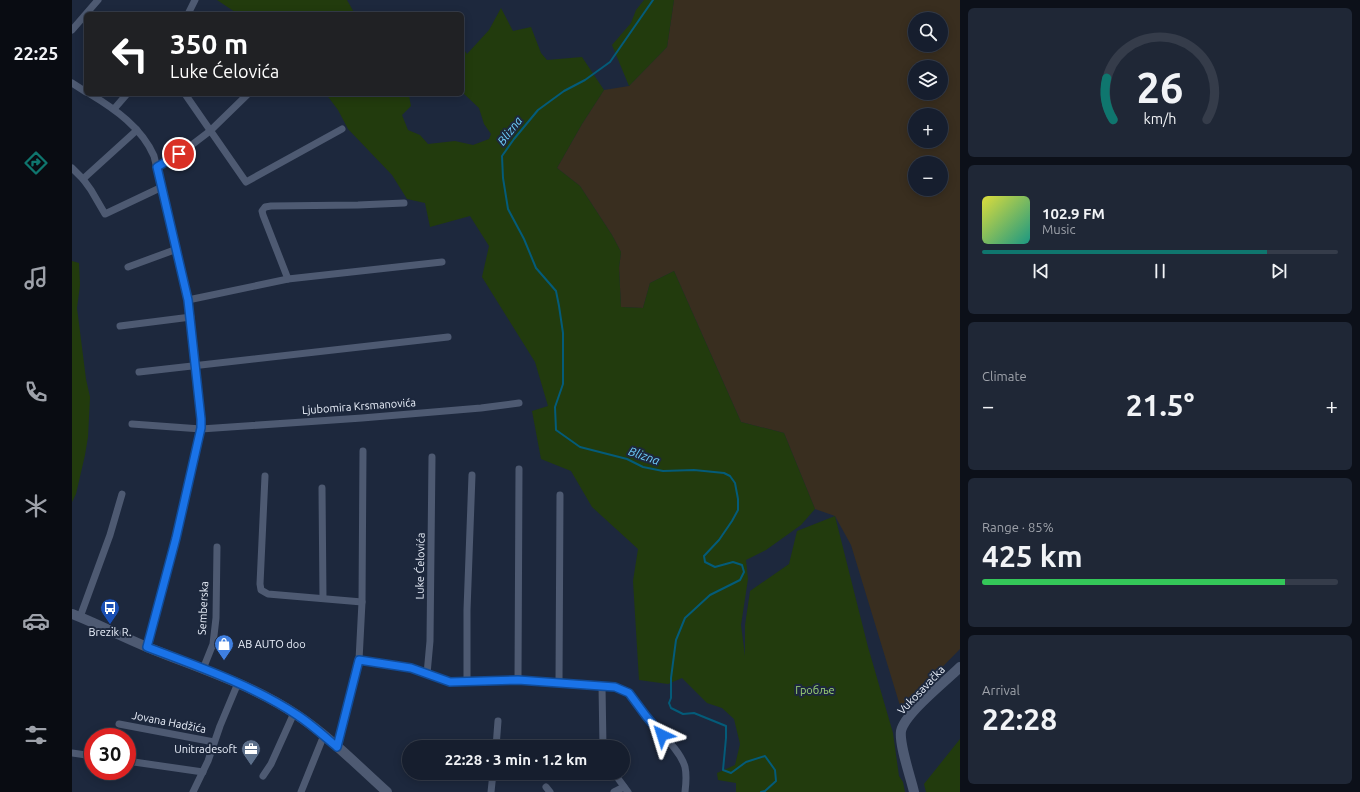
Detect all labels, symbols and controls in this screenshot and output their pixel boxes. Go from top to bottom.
map controls [908,12,948,196]
button: search [908,12,948,52]
icon: left [104,28,156,80]
text: 350 m [170,28,248,59]
text: 22:25 [13,43,59,63]
button: layers [908,60,948,100]
text: Luke Ćelovića [170,61,279,81]
text: 26 [1137,64,1183,111]
button: + [908,108,948,148]
text: km/h [1144,111,1176,127]
water label: Blizna [495,114,525,147]
pin [162,137,196,171]
icon: arrive [168,143,190,165]
icon: directions [22,149,50,177]
button: − [908,156,948,196]
text: 102.9 FM [1042,205,1105,222]
text: Music [1042,222,1076,236]
icon: previous [1030,260,1052,282]
icon: pause [1149,260,1171,282]
icon: next [1268,260,1290,282]
icon: music [22,264,50,292]
text: Climate [982,369,1027,383]
icon: phone [22,378,50,406]
text: 21.5° [1126,388,1194,422]
text: − [982,393,994,418]
text: + [1326,393,1338,418]
street label: Ljubomira Krsmanovića [302,396,416,416]
water label: Blizna [627,444,662,467]
icon: climate [22,492,50,520]
text: Range · 85% [982,520,1054,534]
street label: Luke Ćelovića [412,533,427,599]
text: 425 km [982,539,1083,573]
street label: Semberska [196,581,210,635]
bus stop icon: Brezik R. [99,597,121,625]
icon: car [22,607,50,635]
place label: Brezik R. [89,626,131,638]
shop icon: AB AUTO doo [213,633,235,661]
place label: AB AUTO doo [238,638,306,650]
street label: Vukosavačka [895,663,947,717]
text: Arrival [982,683,1020,697]
park label: Гробље [795,684,835,696]
text: 22:28 [982,702,1057,736]
street label: Jovana Hadžića [131,709,207,735]
position arrow [641,714,683,756]
icon: filters [22,721,50,749]
speed limit sign: 30 [84,728,136,780]
office icon: Unitradesoft [240,738,262,766]
place label: Unitradesoft [174,743,238,755]
text: 22:28 · 3 min · 1.2 km [445,751,587,768]

